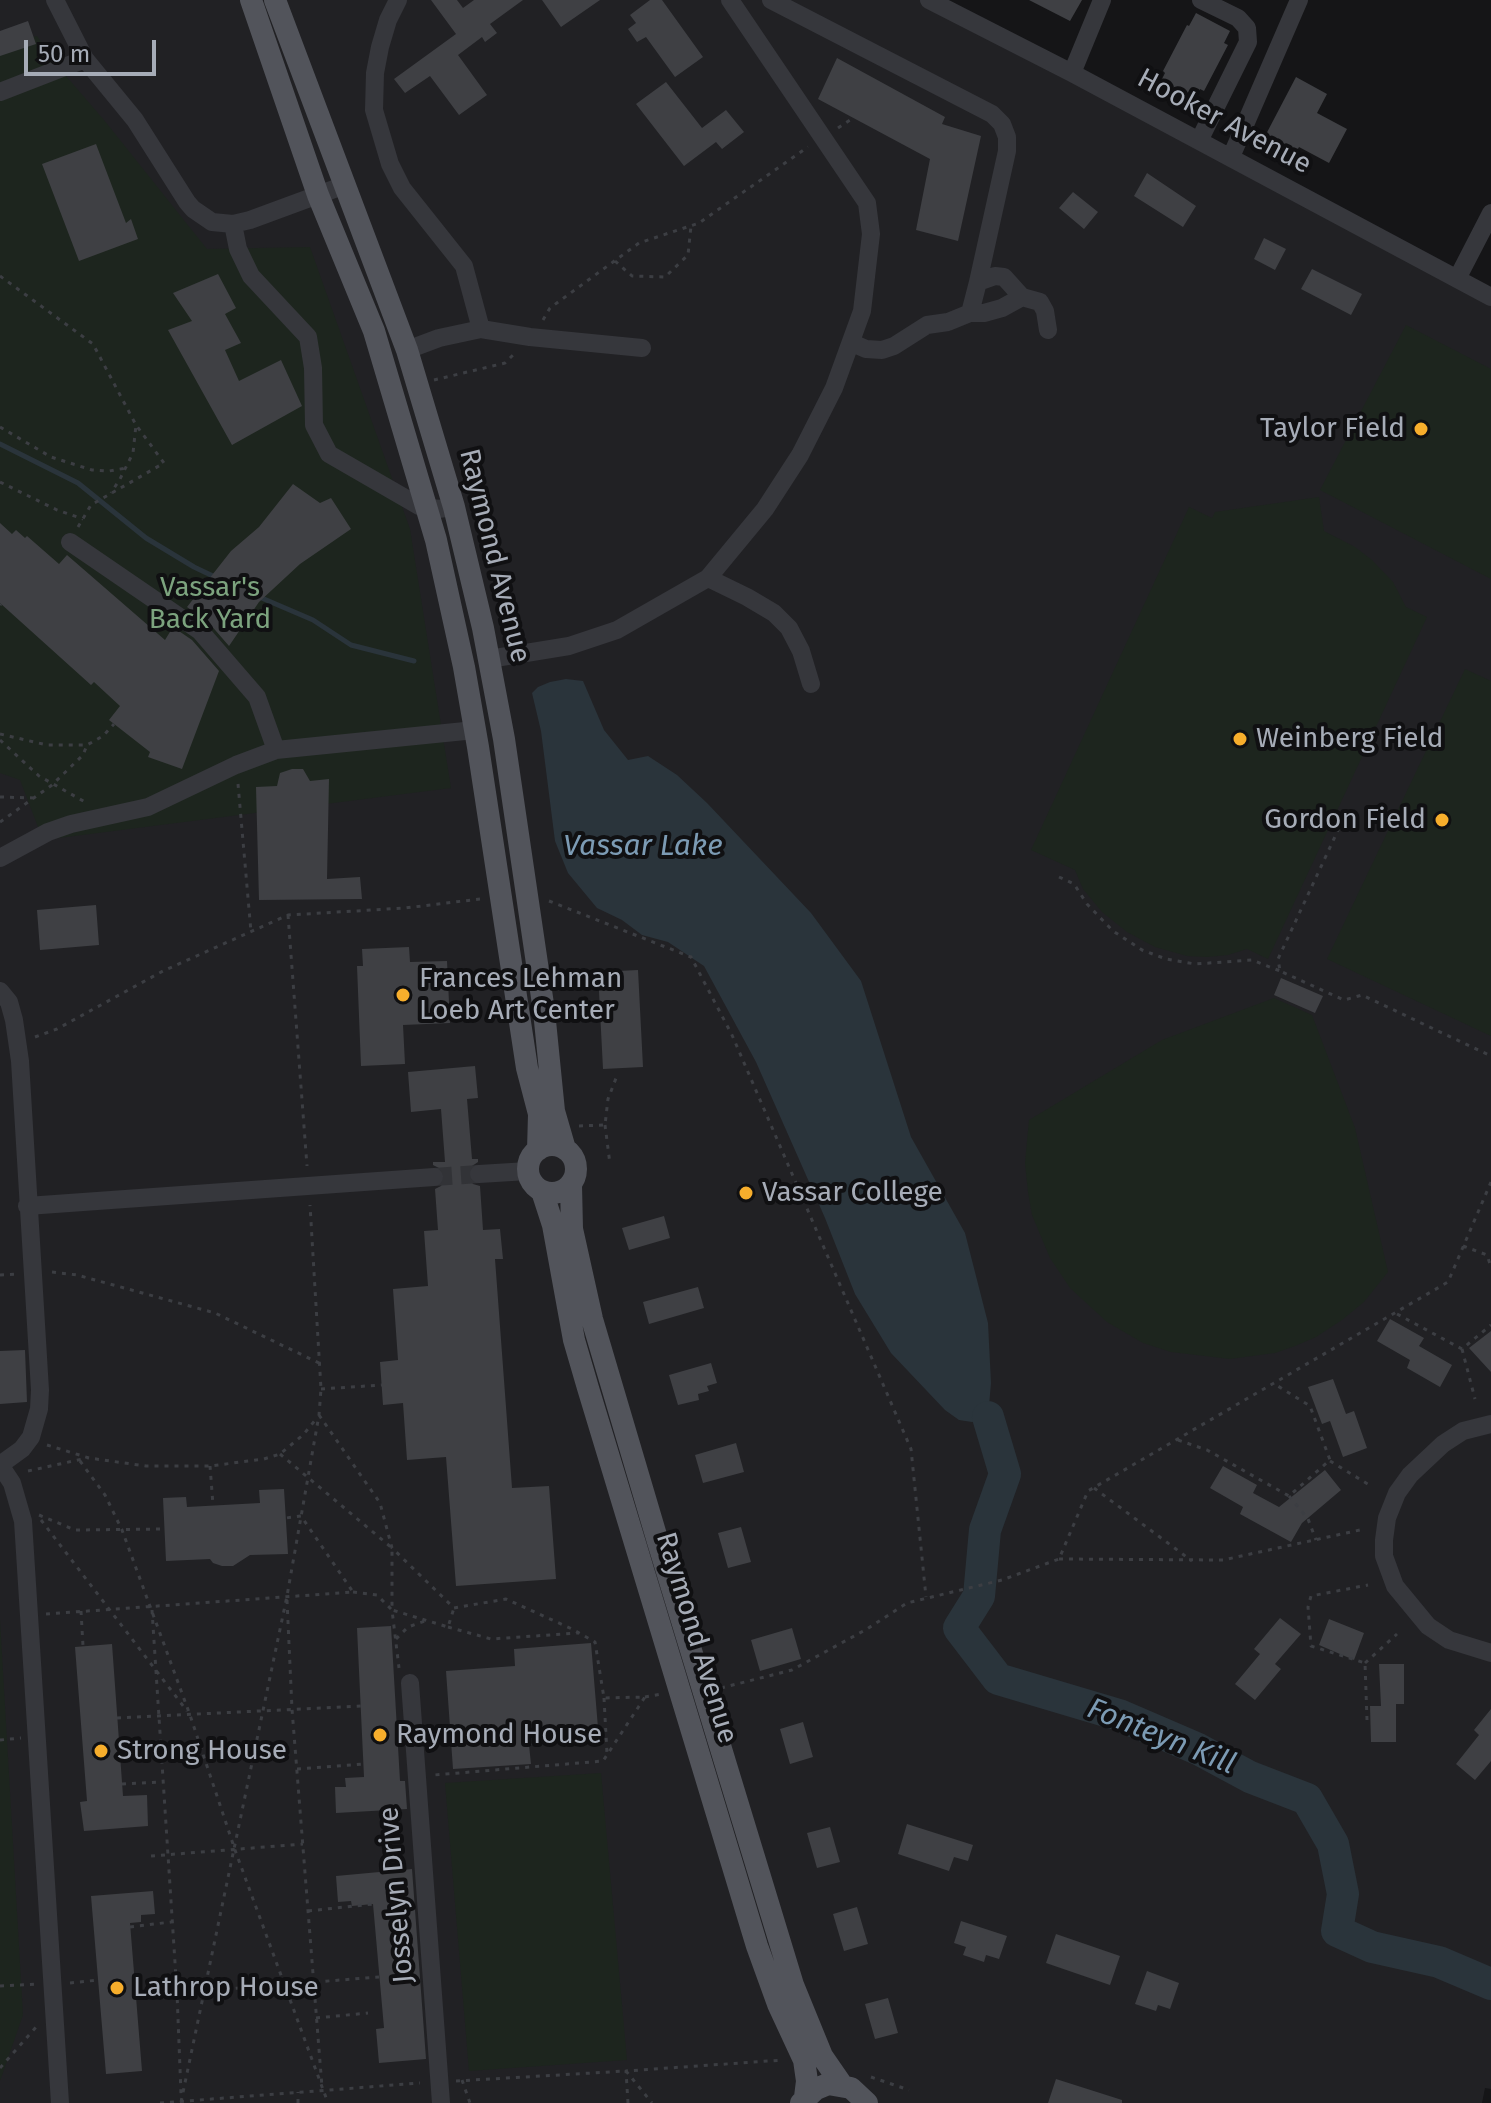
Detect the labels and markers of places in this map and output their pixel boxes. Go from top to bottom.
place label: Taylor Field [1260,412,1405,446]
marker: Taylor Field [1412,420,1430,438]
place label: Weinberg Field [1256,722,1443,756]
marker: Weinberg Field [1231,730,1249,748]
place label: Gordon Field [1264,803,1426,837]
marker: Gordon Field [1433,811,1451,829]
place label: Frances Lehman Loeb Art Center [419,962,622,1028]
marker: Frances Lehman Loeb Art Center [394,986,412,1004]
place label: Vassar College [762,1176,943,1210]
marker: Vassar College [737,1184,755,1202]
place label: Raymond House [396,1718,602,1752]
marker: Raymond House [371,1726,389,1744]
place label: Strong House [117,1734,287,1768]
marker: Strong House [92,1742,110,1760]
place label: Lathrop House [133,1971,319,2005]
marker: Lathrop House [108,1979,126,1997]

